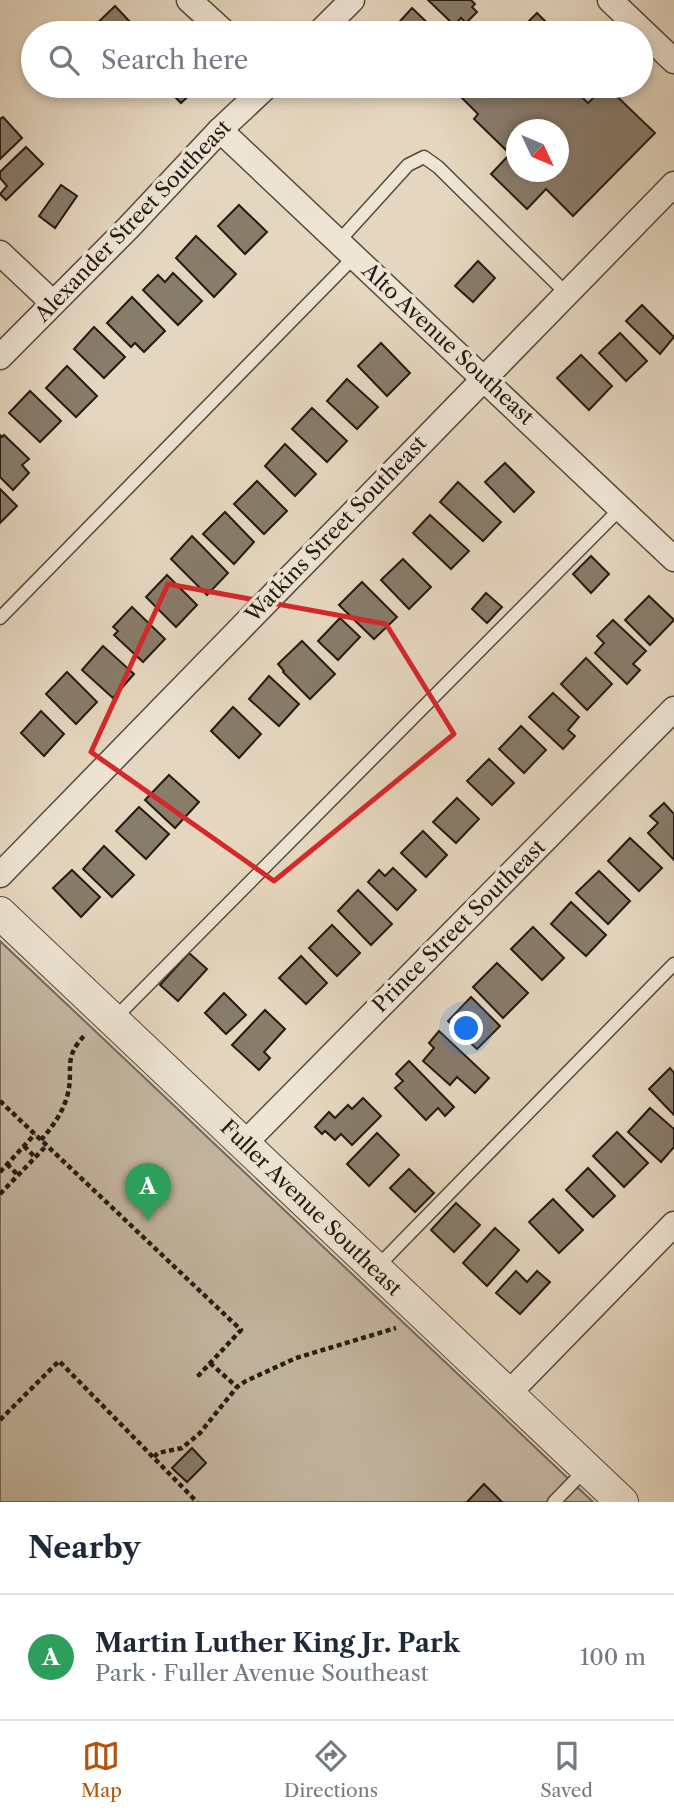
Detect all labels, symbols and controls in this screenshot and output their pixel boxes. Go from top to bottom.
search box [21,21,653,98]
icon: search [45,41,83,79]
text: Search here [101,44,248,76]
street label: Alexander Street Southeast [29,114,236,328]
north arrow [506,119,569,182]
street label: Alto Avenue Southeast [357,257,540,430]
street label: Watkins Street Southeast [239,430,432,628]
street label: Prince Street Southeast [367,834,551,1017]
your location [449,1011,483,1045]
street label: Fuller Avenue Southeast [215,1114,408,1301]
pin: A [125,1163,171,1221]
text: Nearby [28,1529,141,1566]
text: Martin Luther King Jr. Park [95,1627,460,1659]
text: A [42,1643,60,1671]
text: 100 m [580,1643,646,1671]
text: Park · Fuller Avenue Southeast [95,1659,429,1687]
tab: Map [81,1737,122,1802]
tab: Directions [284,1737,378,1802]
tab: Saved [540,1737,593,1802]

